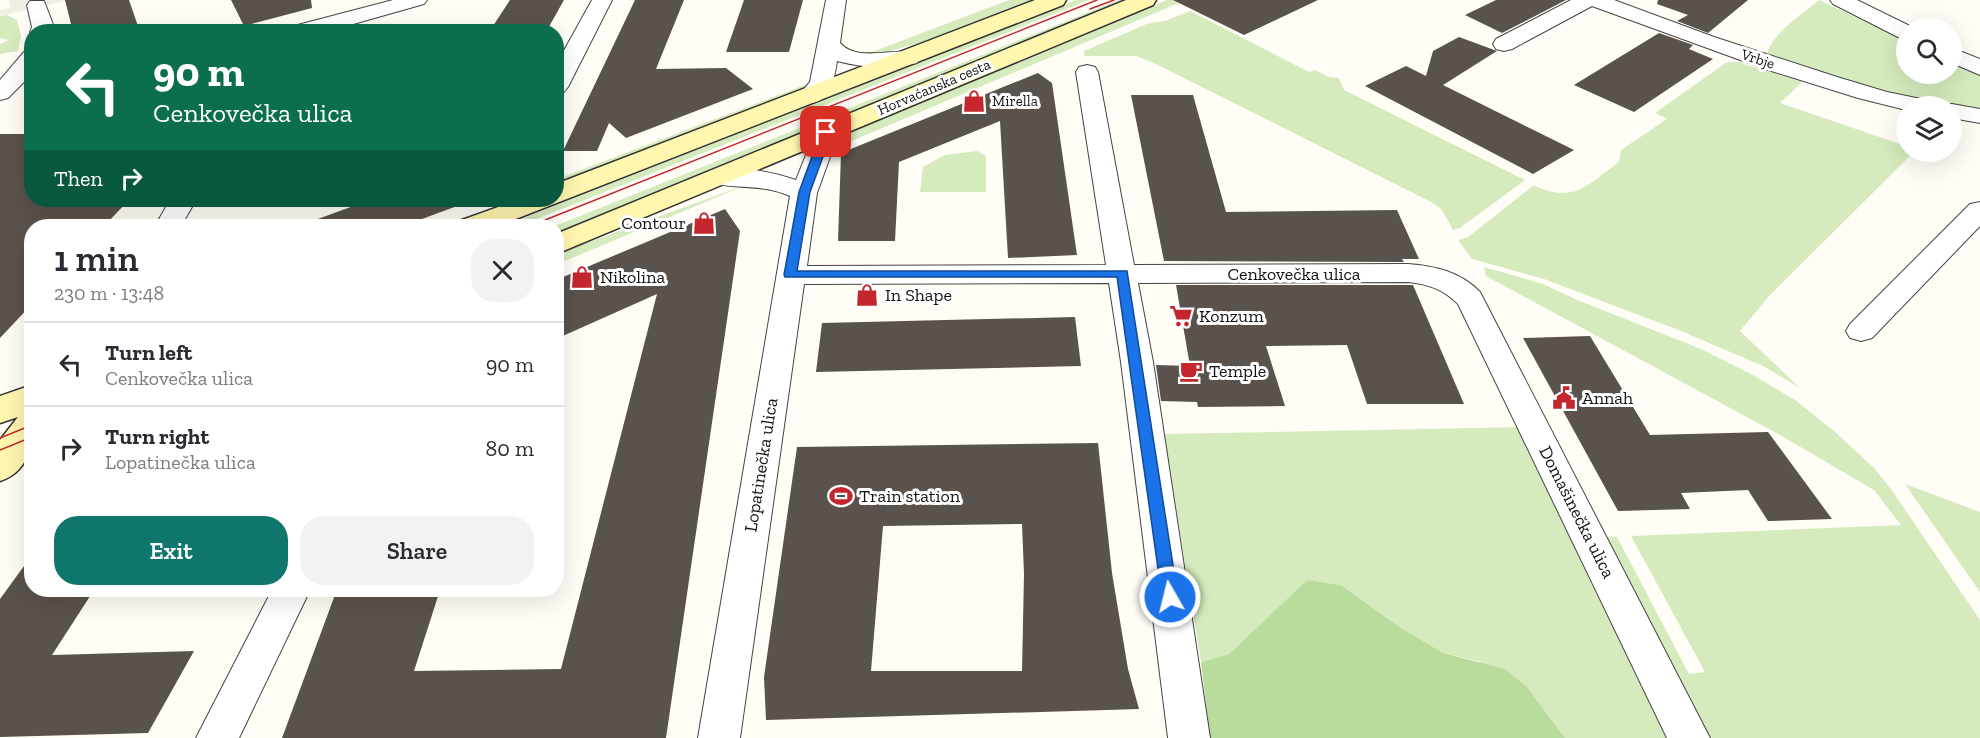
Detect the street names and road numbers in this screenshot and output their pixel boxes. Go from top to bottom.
street label: Vrbje [1738,45,1777,73]
street label: Horvaćanska cesta [875,55,993,119]
street label: Cenkovečka ulica [1227,263,1361,285]
street label: Lopatinečka ulica [740,396,783,534]
street label: Domašinečka ulica [1534,442,1620,582]

